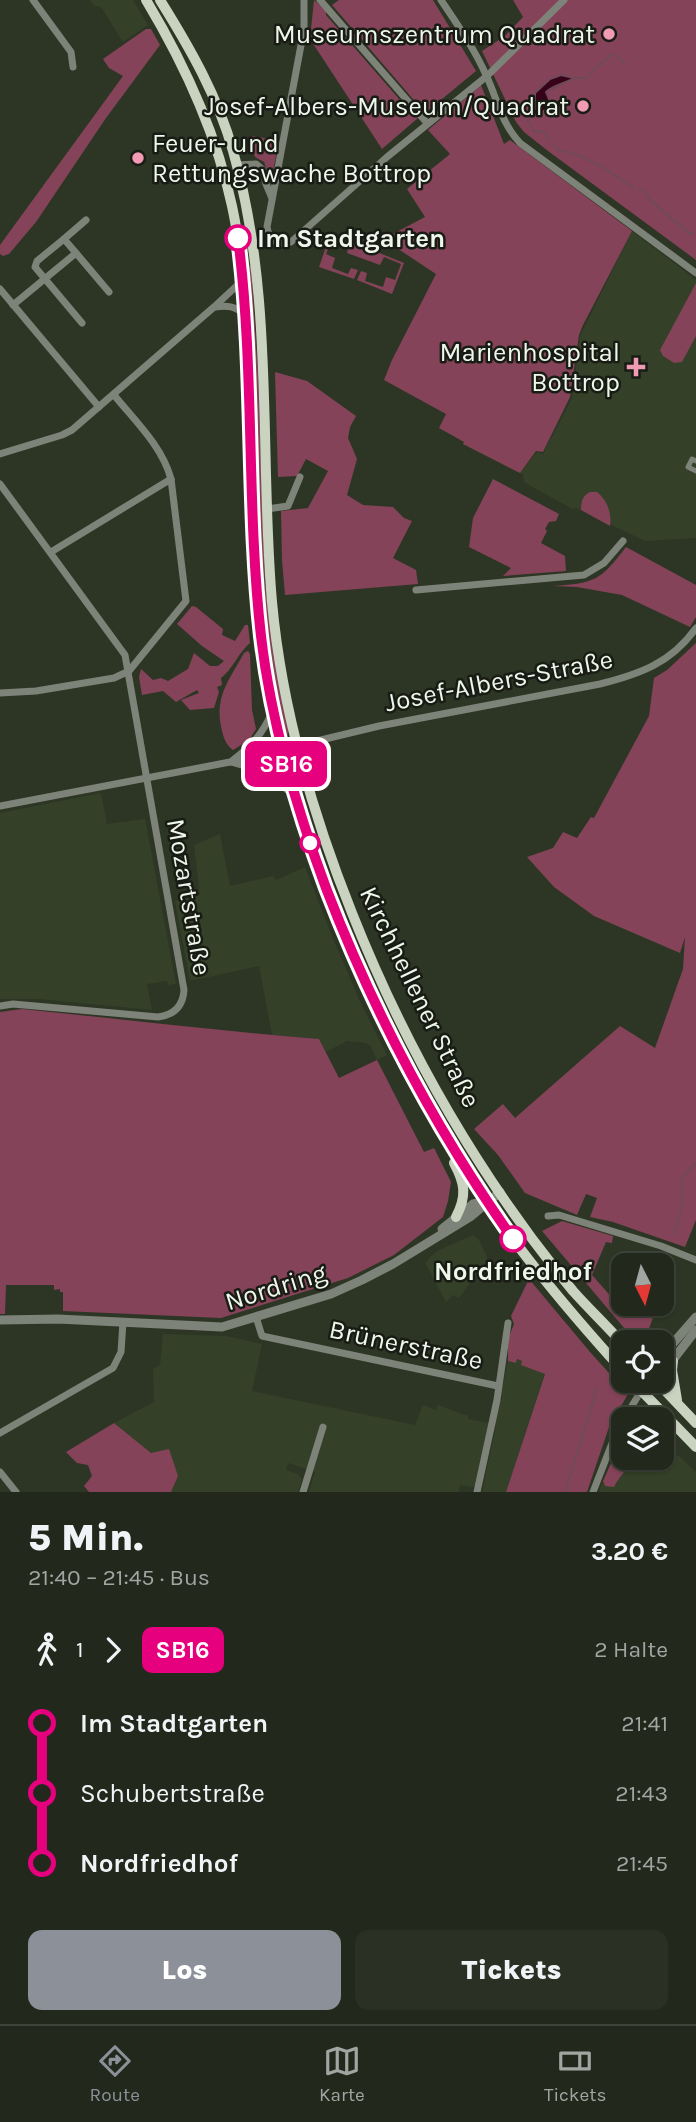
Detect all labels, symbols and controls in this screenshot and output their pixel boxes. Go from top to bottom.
place label: Museumszentrum Quadrat [274,19,595,50]
marker: Museumszentrum Quadrat [601,26,617,42]
place label: Josef-Albers-Museum/Quadrat [204,91,569,122]
marker: Josef-Albers-Museum/Quadrat [575,98,591,114]
place label: Feuer- und Rettungswache Bottrop [152,128,431,189]
marker: Feuer- und Rettungswache Bottrop [130,150,146,166]
place label: Im Stadtgarten [257,223,445,254]
marker: Im Stadtgarten [225,225,251,251]
place label: Marienhospital Bottrop [440,337,620,398]
marker: Marienhospital Bottrop [626,357,646,377]
street label: Josef-Albers-Straße [383,644,615,718]
line badge: SB16 [237,741,335,787]
text: SB16 [259,750,313,778]
street label: Mozartstraße [160,816,218,978]
unlabelled marker [300,833,320,853]
street label: Kirchhellener Straße [353,881,487,1113]
marker: Nordfriedhof [500,1226,526,1252]
north arrow [611,1253,674,1316]
map controls [611,1253,674,1470]
place label: Nordfriedhof [434,1256,592,1287]
street label: Nordring [222,1257,331,1317]
street label: Brünerstraße [326,1314,486,1376]
button: locate [611,1330,674,1393]
button: layers [611,1407,674,1470]
text: 5 Min. [28,1515,143,1560]
text: 3.20 € [591,1536,668,1567]
text: 21:40 – 21:45 · Bus [28,1564,210,1591]
icon: walk [28,1631,66,1669]
icon: forward [94,1631,132,1669]
text: 1 [76,1636,84,1663]
text: SB16 [156,1636,210,1664]
text: 2 Halte [594,1636,668,1663]
text: Im Stadtgarten [80,1708,268,1739]
text: 21:41 [621,1710,668,1737]
text: Schubertstraße [80,1778,265,1809]
text: 21:43 [615,1780,668,1807]
text: Nordfriedhof [80,1848,238,1879]
text: 21:45 [616,1850,668,1877]
button: Los [28,1930,341,2010]
button: Tickets [355,1930,668,2010]
tab: Route [90,2042,140,2106]
tab: Karte [319,2042,365,2106]
tab: Tickets [544,2042,606,2106]

